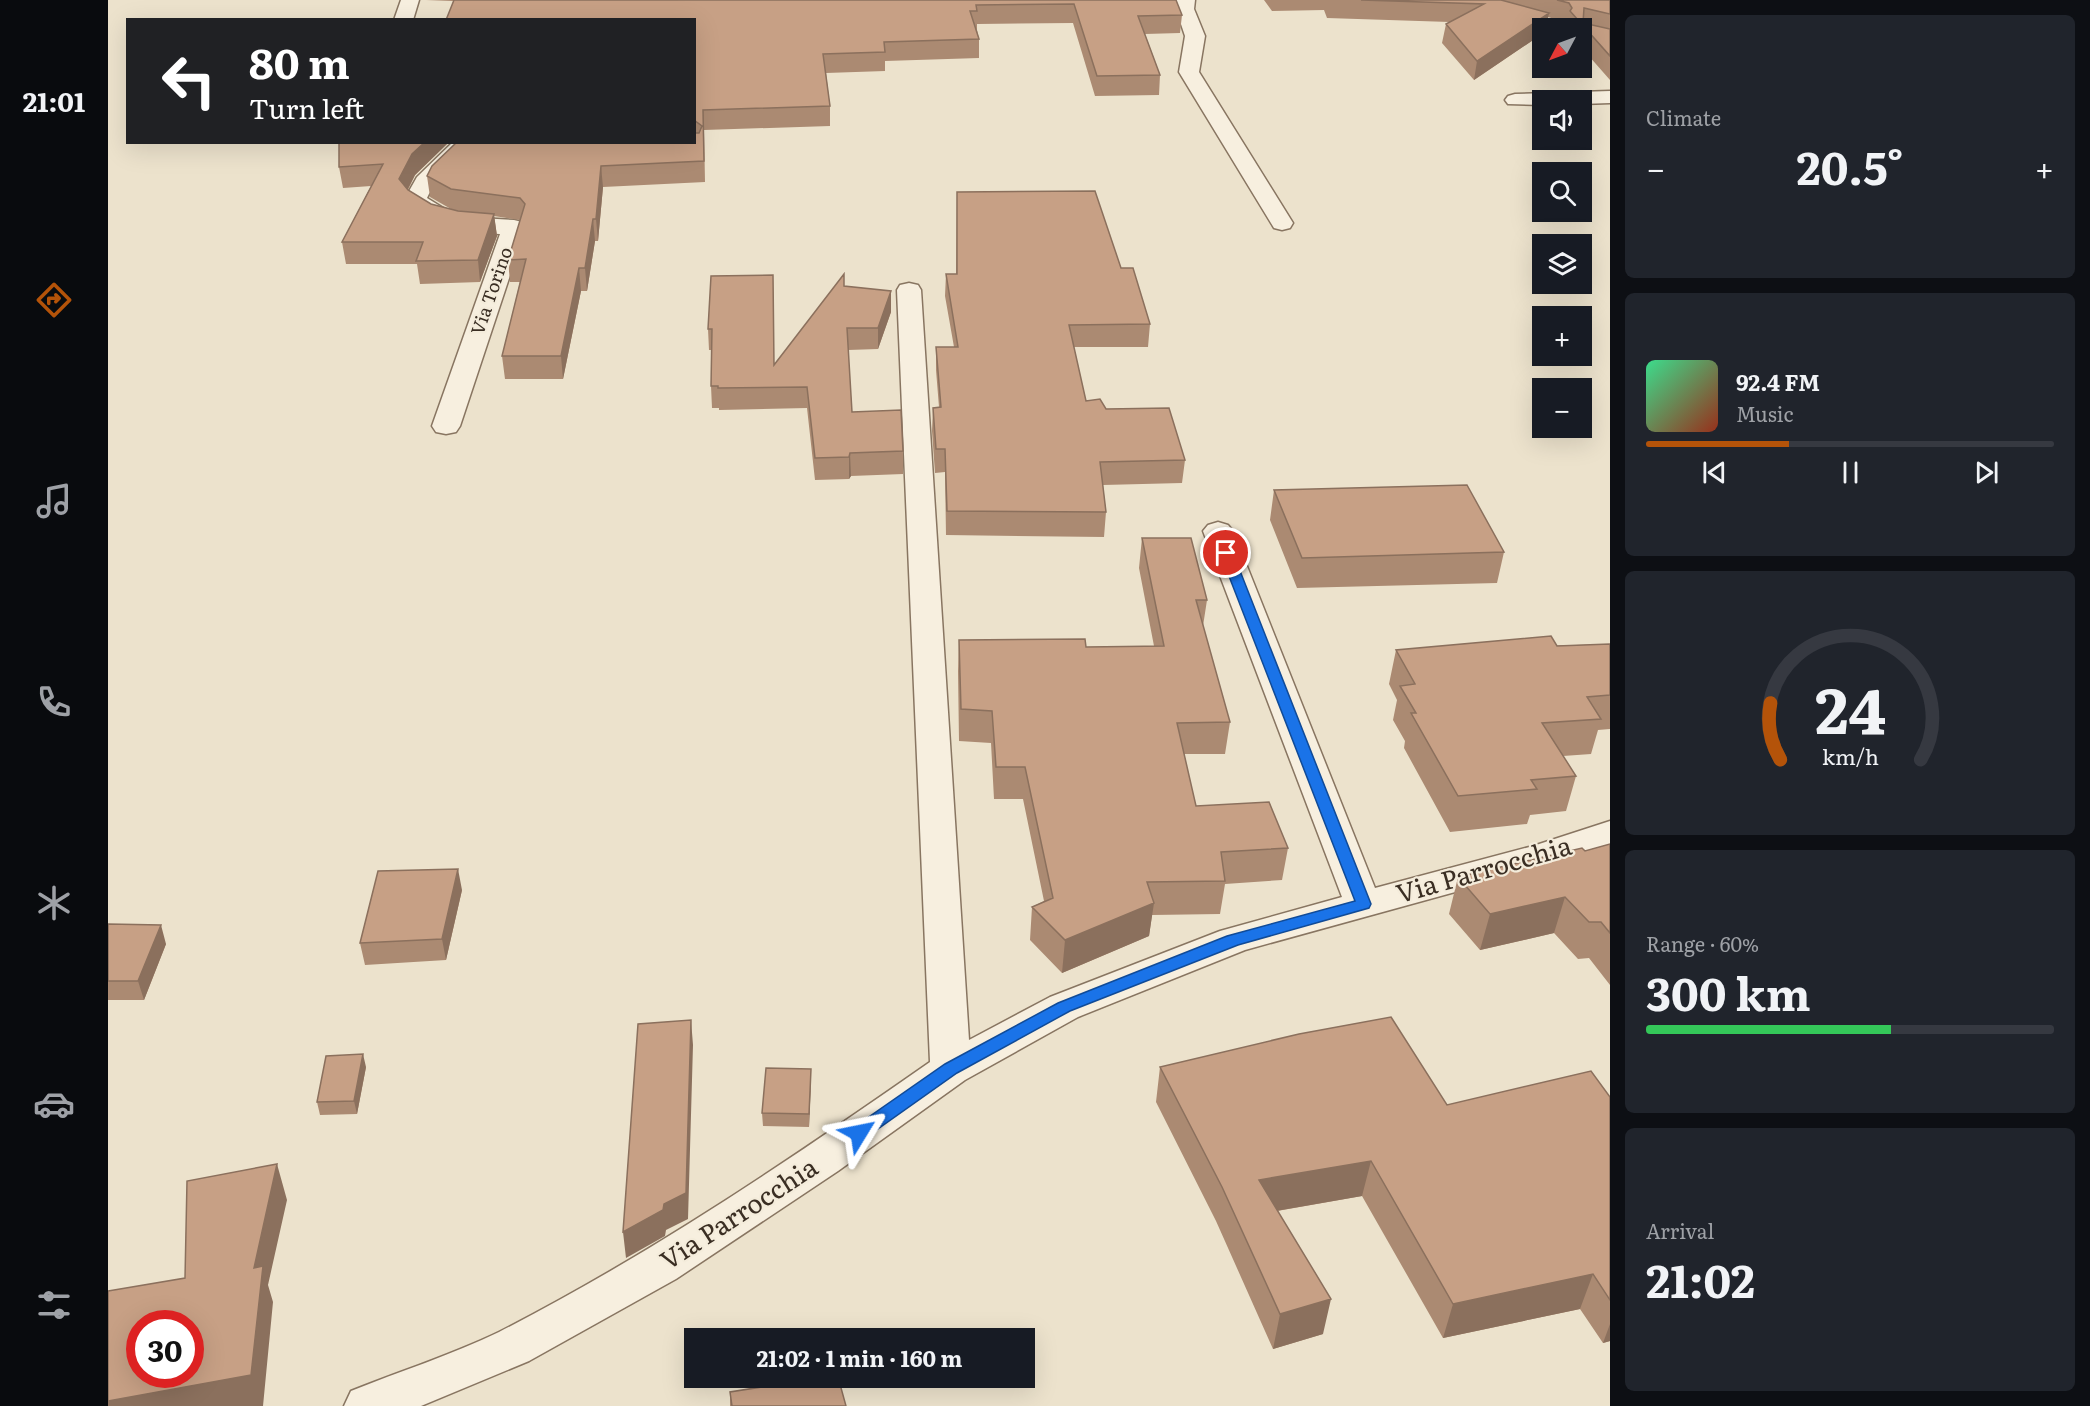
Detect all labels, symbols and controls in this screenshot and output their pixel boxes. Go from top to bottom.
north arrow [1532,18,1592,78]
map controls [1532,18,1592,438]
text: 80 m [249,30,350,92]
icon: left [150,42,228,120]
text: 21:01 [23,80,85,120]
text: Turn left [249,87,364,127]
button: sound [1532,90,1592,150]
text: Climate [1646,102,1721,132]
text: 20.5° [1796,132,1904,199]
text: − [1646,142,1665,191]
text: + [2035,142,2054,191]
button: search [1532,162,1592,222]
button: layers [1532,234,1592,294]
street label: Via Torino [463,243,518,338]
icon: directions [33,279,75,321]
button: + [1532,306,1592,366]
text: 92.4 FM [1736,365,1820,398]
button: − [1532,378,1592,438]
text: Music [1736,398,1793,428]
icon: previous [1698,456,1731,489]
icon: pause [1834,456,1867,489]
icon: next [1970,456,2003,489]
icon: music [33,480,75,522]
pin [1200,527,1251,578]
icon: arrive [1209,536,1242,569]
text: 24 [1814,661,1886,753]
icon: phone [33,681,75,723]
text: km/h [1821,740,1879,772]
street label: Via Parrocchia [1391,824,1576,911]
icon: climate [33,882,75,924]
text: Range · 60% [1646,928,1759,958]
text: 300 km [1646,958,1811,1025]
icon: car [33,1083,75,1125]
position arrow [827,1101,891,1165]
street label: Via Parrocchia [651,1146,824,1278]
text: Arrival [1646,1215,1714,1245]
text: 21:02 [1646,1245,1755,1312]
icon: filters [33,1284,75,1326]
speed limit sign: 30 [126,1310,204,1388]
text: 21:02 · 1 min · 160 m [757,1341,962,1374]

